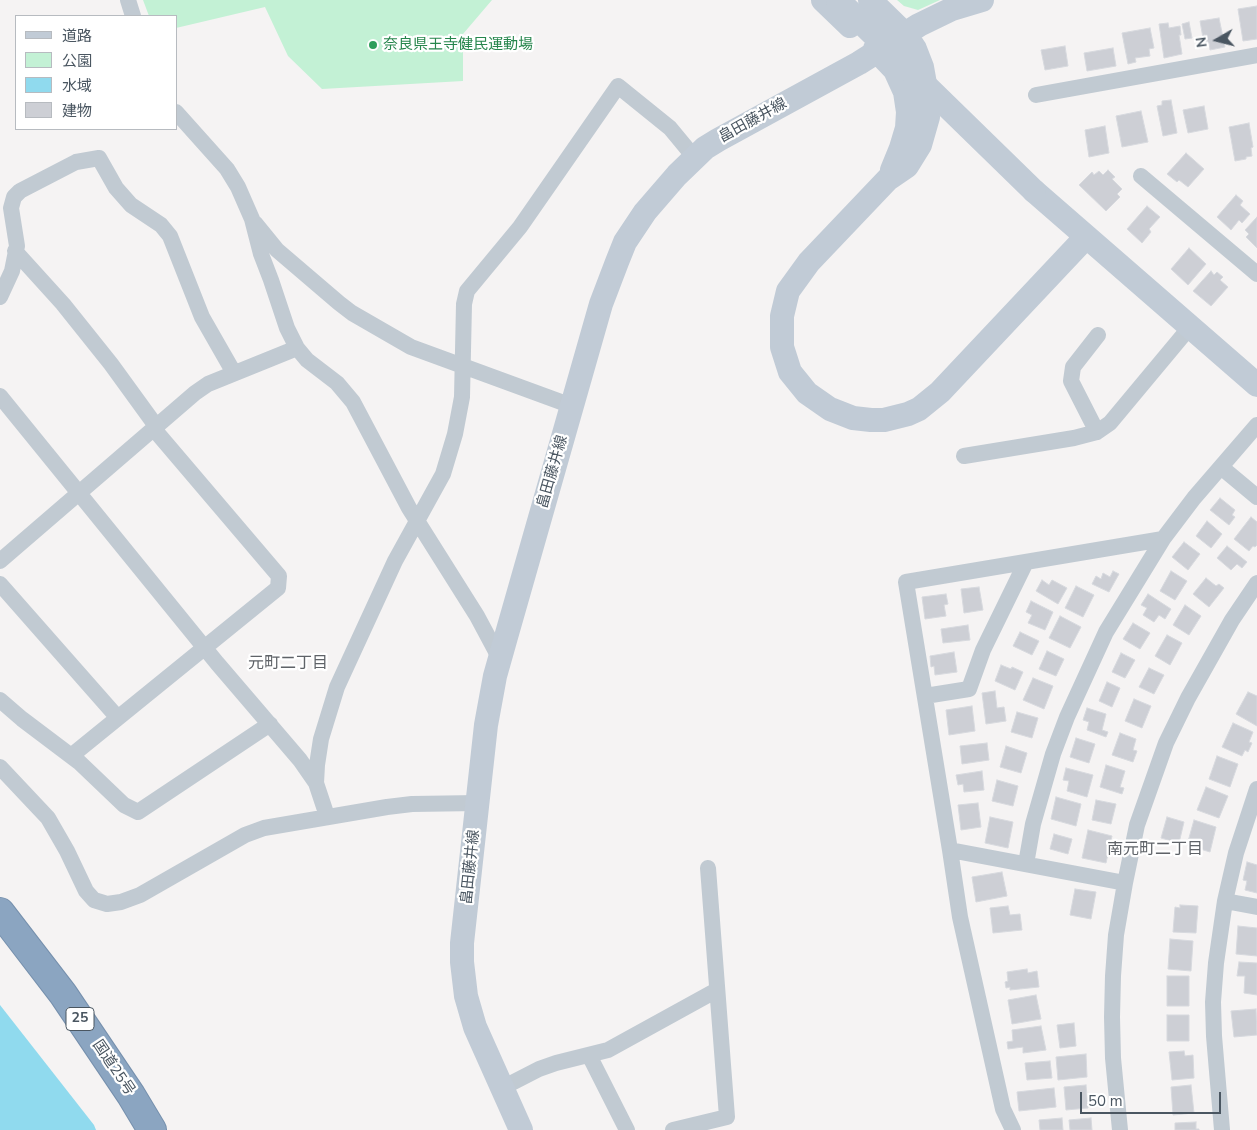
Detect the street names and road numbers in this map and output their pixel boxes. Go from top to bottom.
street label: 畠田藤井線 [716,95,790,147]
street label: 畠田藤井線 [534,433,572,511]
street label: 畠田藤井線 [458,829,484,905]
road number: 25 [66,1008,94,1030]
street label: 国道25号 [88,1037,138,1099]

